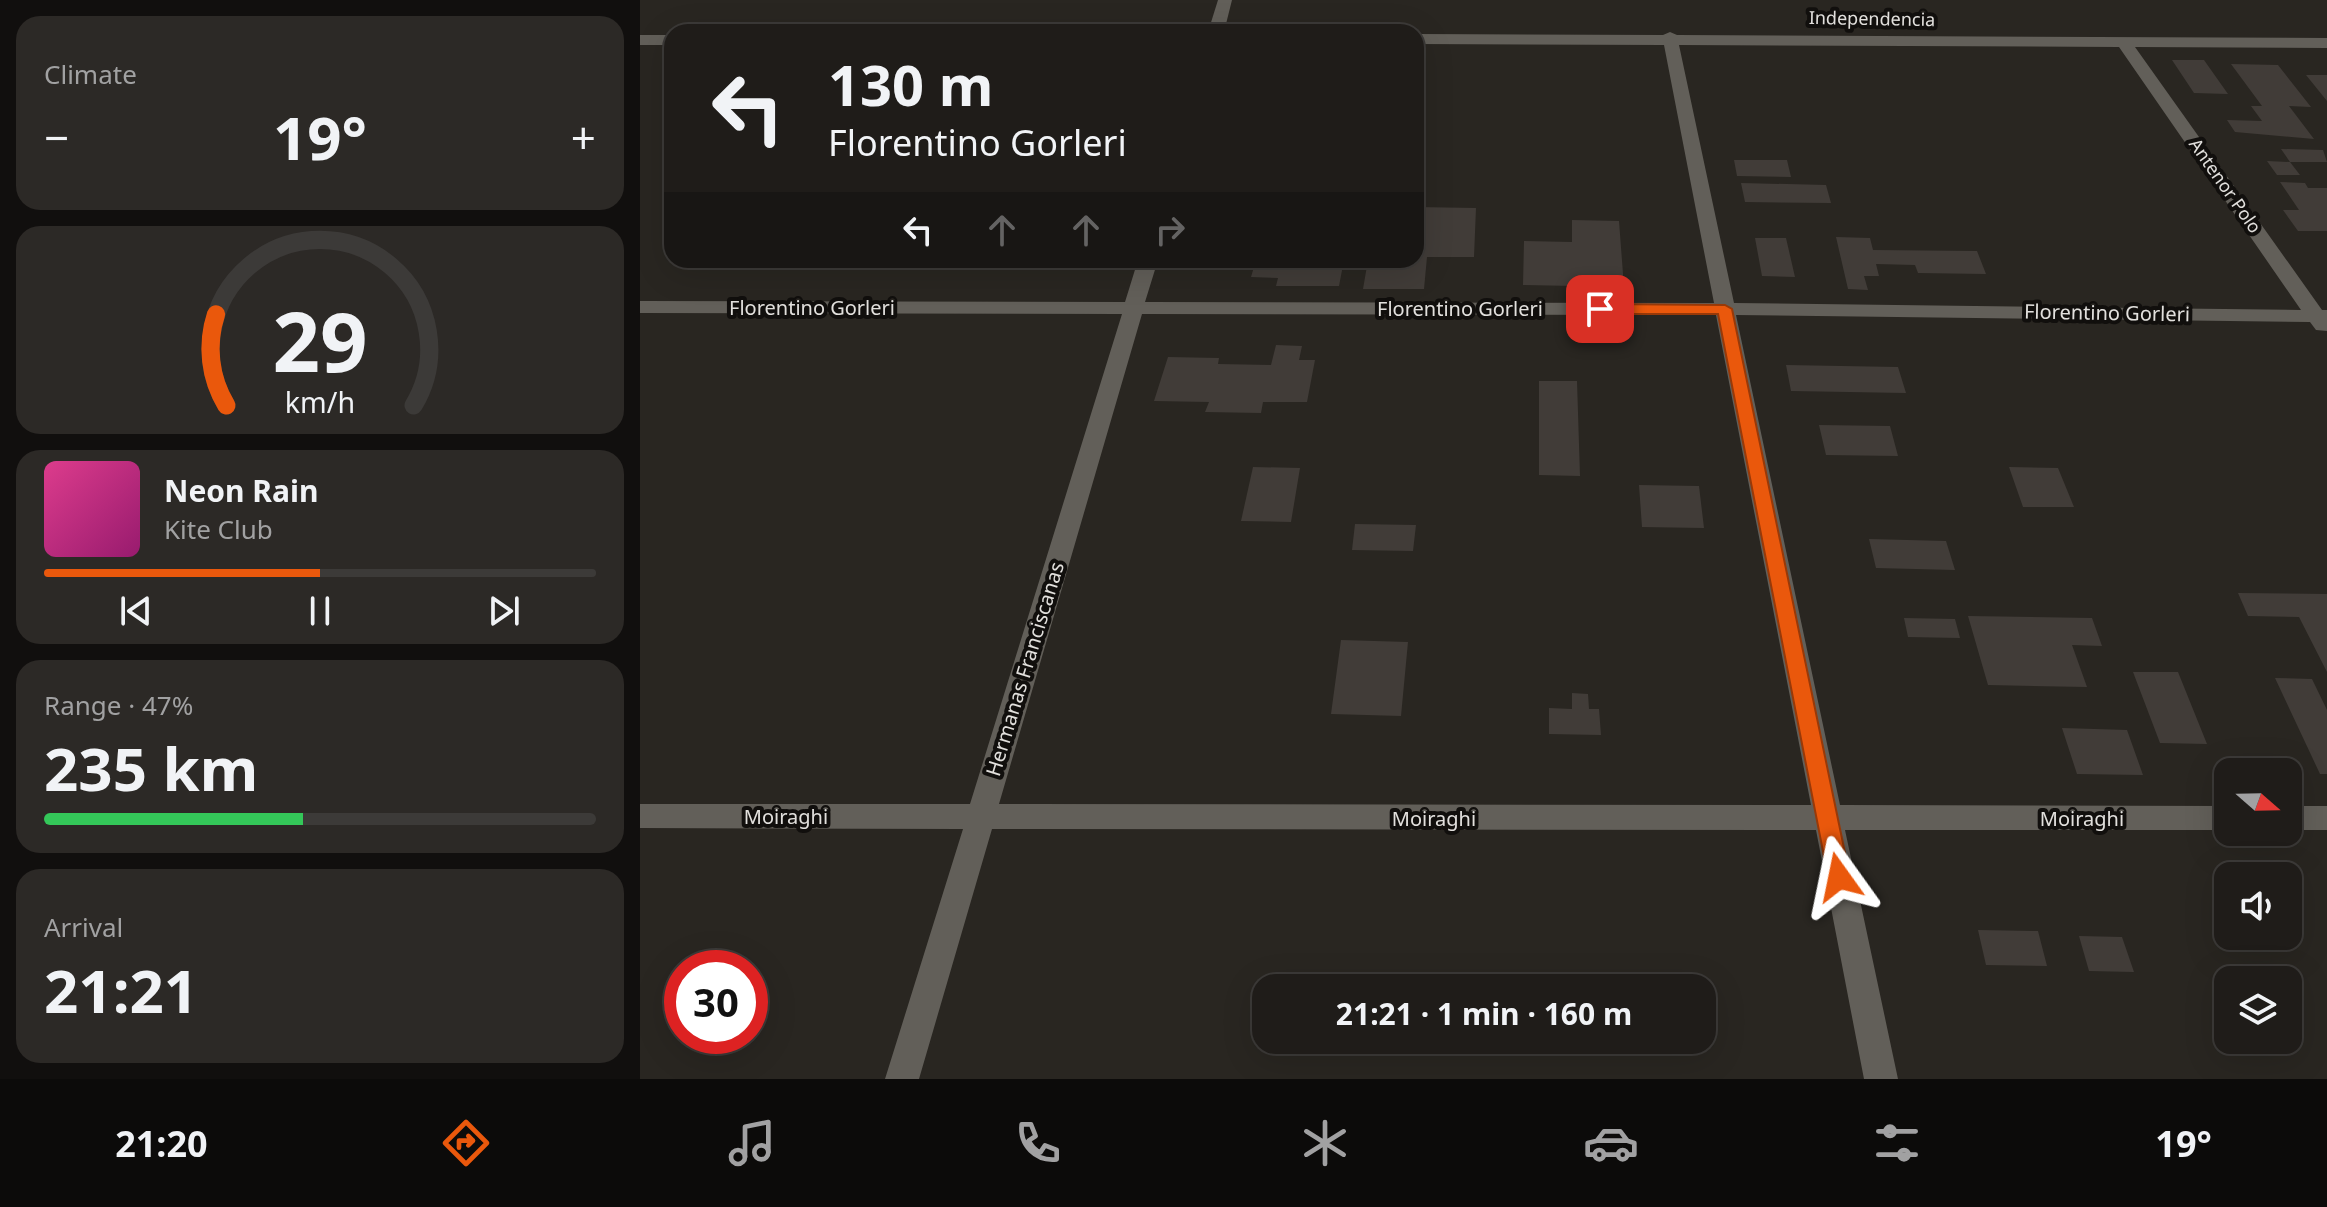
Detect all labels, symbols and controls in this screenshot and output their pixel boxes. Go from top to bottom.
street label: Independencia [1809,5,1935,31]
text: 130 m [828,46,993,122]
text: Climate [44,56,137,92]
icon: left [696,56,800,160]
text: 19° [273,96,367,178]
text: − [44,107,69,167]
text: + [571,107,596,167]
text: Florentino Gorleri [828,118,1127,167]
street label: Antenor Polo [2184,133,2267,238]
icon: left [896,208,940,252]
icon: ahead [980,208,1024,252]
icon: ahead [1064,208,1108,252]
icon: right [1148,208,1192,252]
pin [1566,275,1634,343]
text: 29 [272,282,368,395]
icon: arrive [1578,287,1622,331]
street label: Florentino Gorleri [729,294,895,321]
street label: Florentino Gorleri [1377,295,1543,322]
street label: Florentino Gorleri [2024,298,2190,327]
text: km/h [285,382,355,421]
text: Neon Rain [164,470,318,511]
text: Kite Club [164,511,273,547]
street label: Hermanas Franciscanas [979,558,1070,779]
icon: previous [114,589,158,633]
icon: pause [298,589,342,633]
icon: next [482,589,526,633]
text: Range · 47% [44,687,193,723]
text: 235 km [44,727,258,809]
north arrow [2214,758,2302,846]
map controls [2214,758,2302,1054]
street label: Moiraghi [744,803,828,830]
street label: Moiraghi [1392,805,1476,832]
street label: Moiraghi [2040,805,2124,832]
position arrow [1797,835,1881,919]
button: sound [2214,862,2302,950]
text: Arrival [44,909,123,945]
text: 21:21 [44,949,198,1031]
speed limit sign: 30 [664,950,768,1054]
button: layers [2214,966,2302,1054]
text: 21:21 · 1 min · 160 m [1336,993,1632,1034]
icon: directions [438,1115,494,1171]
icon: music [724,1115,780,1171]
icon: phone [1010,1115,1066,1171]
icon: climate [1297,1115,1353,1171]
icon: car [1583,1115,1639,1171]
icon: filters [1869,1115,1925,1171]
text: 21:20 [115,1119,208,1168]
text: 19° [2155,1119,2212,1168]

